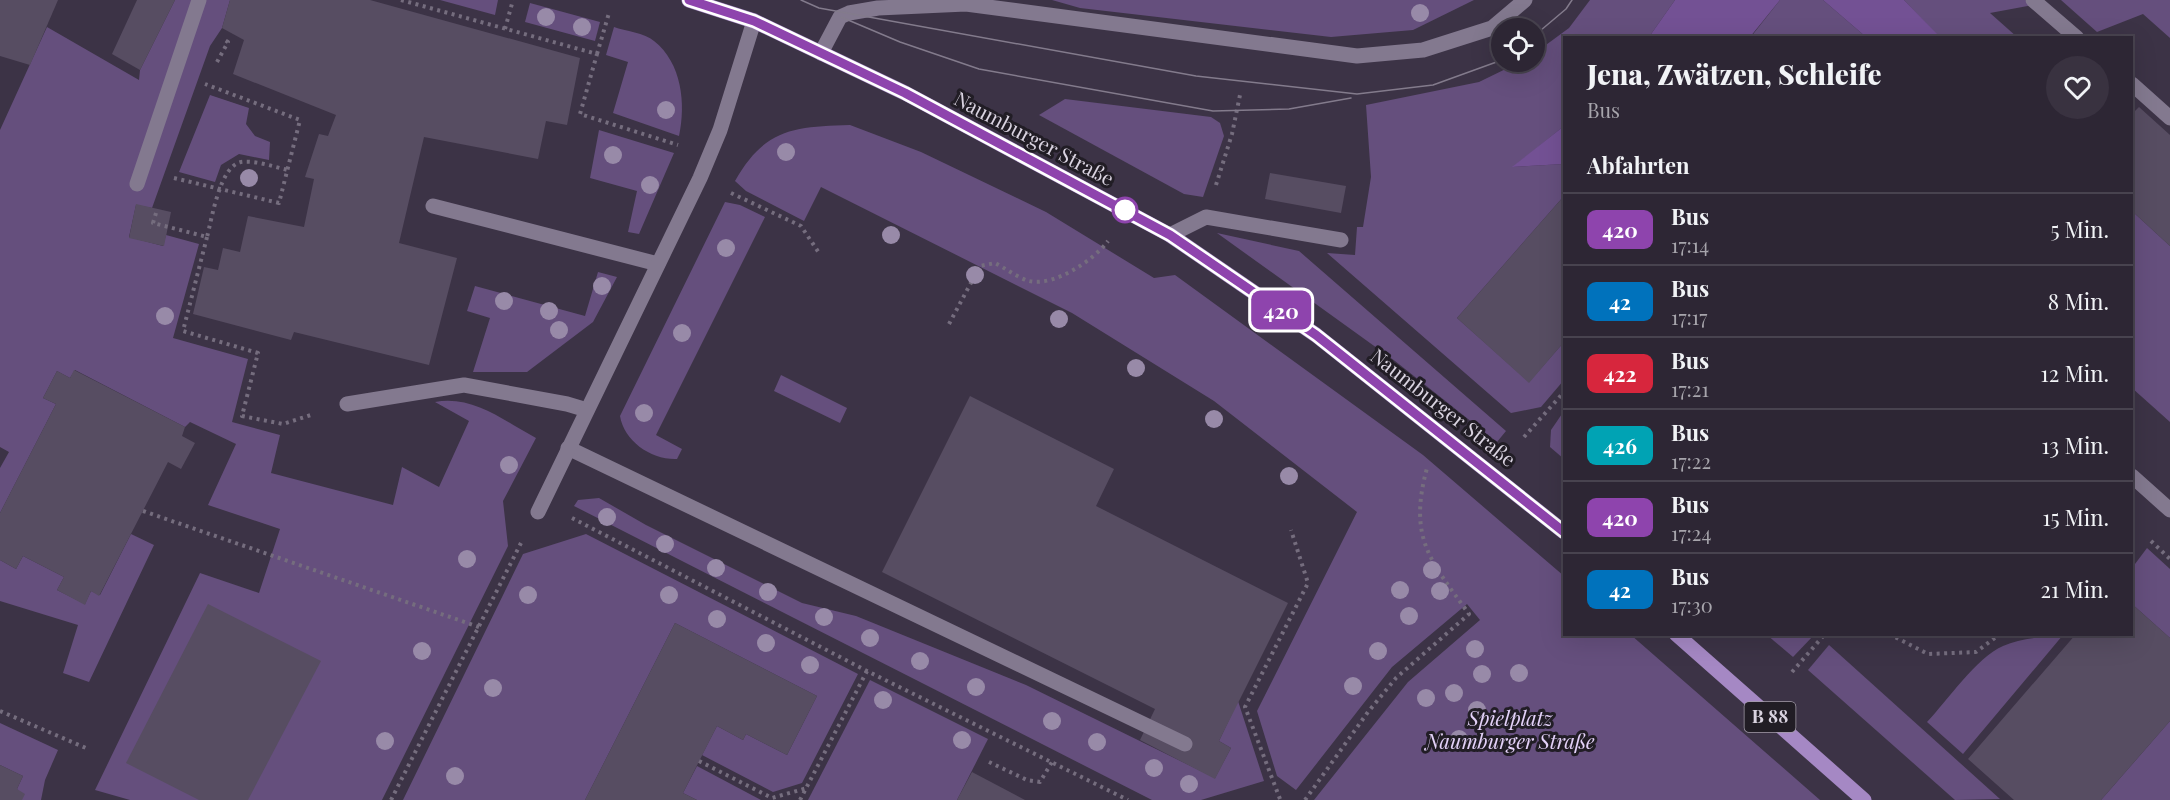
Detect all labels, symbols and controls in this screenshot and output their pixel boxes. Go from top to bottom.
map controls [1491,18,1545,72]
button: locate [1491,18,1545,72]
text: Jena, Zwätzen, Schleife [1587,55,1882,92]
button: heart [2046,56,2109,119]
street label: Naumburger Straße [950,84,1119,191]
text: Bus [1587,96,1620,123]
text: Abfahrten [1587,150,1690,180]
unlabelled marker [1112,197,1138,223]
text: Bus [1671,201,1709,231]
text: 5 Min. [2050,214,2109,244]
text: 420 [1602,215,1638,243]
text: 17:14 [1671,231,1709,258]
text: Bus [1671,273,1709,303]
text: 8 Min. [2048,286,2109,316]
text: 42 [1609,287,1631,315]
line badge: 420 [1246,290,1316,330]
text: 420 [1263,296,1299,324]
text: 17:17 [1671,303,1707,330]
street label: Naumburger Straße [1366,342,1522,472]
text: Bus [1671,345,1709,375]
text: 12 Min. [2041,358,2109,388]
text: 422 [1603,359,1637,387]
text: 17:21 [1671,375,1709,402]
text: Bus [1671,417,1709,447]
text: 13 Min. [2042,430,2109,460]
text: 426 [1603,431,1637,459]
text: 17:22 [1671,447,1711,474]
text: Bus [1671,489,1709,519]
text: 15 Min. [2043,502,2109,532]
text: 420 [1602,503,1638,531]
text: 17:24 [1671,519,1711,546]
text: Bus [1671,561,1709,591]
text: 21 Min. [2041,574,2109,604]
text: 42 [1609,575,1631,603]
text: 17:30 [1671,591,1713,618]
road number: B 88 [1744,702,1796,732]
park label: Spielplatz Naumburger Straße [1423,704,1595,754]

